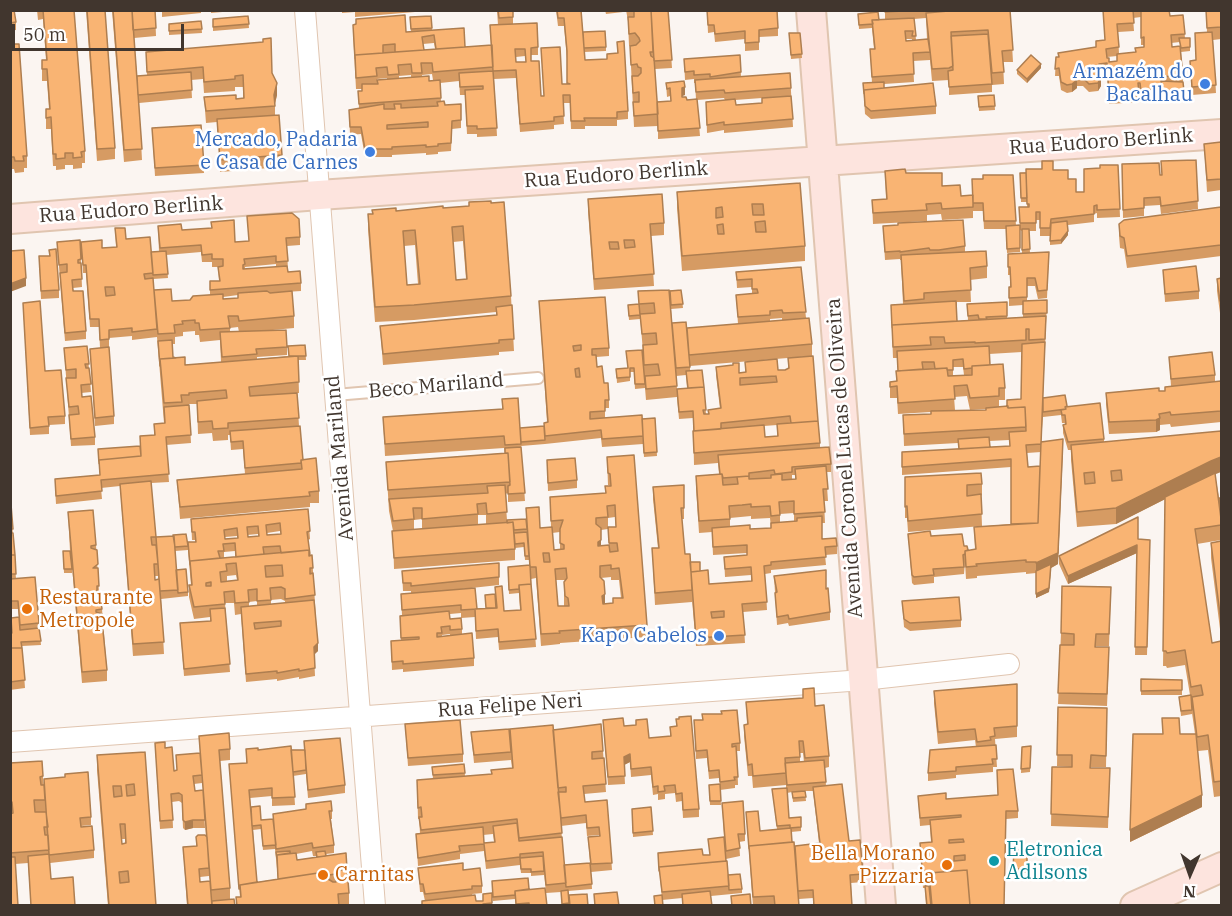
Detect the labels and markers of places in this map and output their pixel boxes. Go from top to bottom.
place label: Armazém do Bacalhau [1073,60,1193,107]
marker: Armazém do Bacalhau [1198,77,1212,91]
place label: Mercado, Padaria e Casa de Carnes [195,128,358,175]
marker: Mercado, Padaria e Casa de Carnes [363,145,377,159]
place label: Restaurante Metropole [39,586,153,633]
marker: Restaurante Metropole [20,602,34,616]
place label: Kapo Cabelos [580,624,707,648]
marker: Kapo Cabelos [712,629,726,643]
place label: Eletronica Adilsons [1006,838,1103,885]
place label: Bella Morano Pizzaria [811,842,935,889]
marker: Eletronica Adilsons [987,854,1001,868]
marker: Bella Morano Pizzaria [940,858,954,872]
place label: Carnitas [335,863,414,887]
marker: Carnitas [316,868,330,882]

